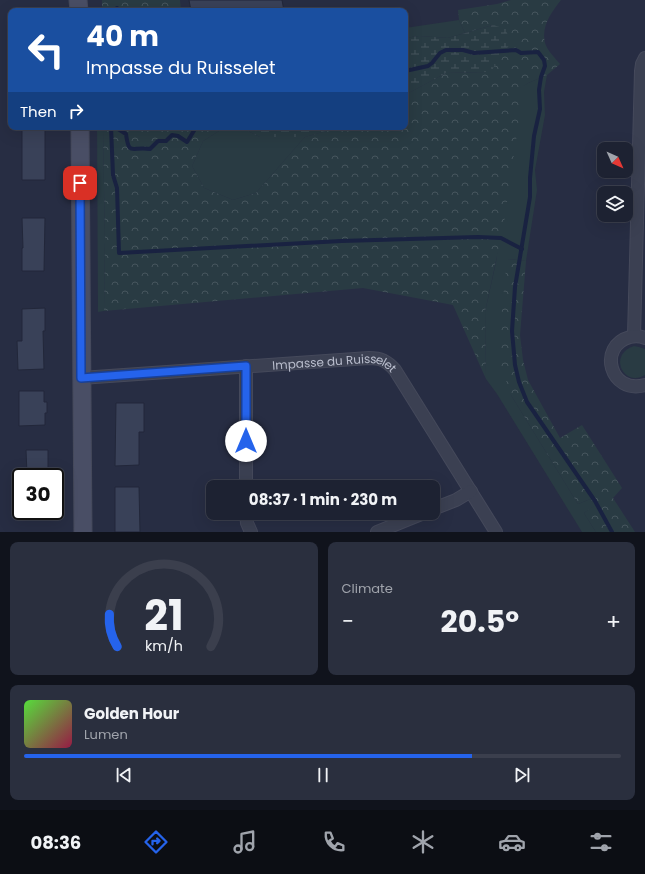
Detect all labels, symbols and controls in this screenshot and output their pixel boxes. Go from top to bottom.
text: 40 m [86,17,159,56]
icon: left [20,24,72,76]
text: Impasse du Ruisselet [86,55,276,80]
icon: right [65,100,87,122]
text: Then [20,101,57,122]
north arrow [597,142,633,178]
map controls [597,142,633,222]
pin [63,166,97,200]
icon: arrive [69,172,91,194]
button: layers [597,186,633,222]
street label: Impasse du Ruisselet [272,349,401,376]
position arrow [225,420,267,462]
speed limit sign: 30 [12,468,64,520]
text: 08:37 · 1 min · 230 m [249,489,397,510]
text: Climate [342,579,393,598]
text: 21 [144,585,183,644]
text: 20.5° [441,600,519,643]
text: − [342,606,354,637]
text: + [606,606,621,637]
text: km/h [145,635,183,655]
text: Golden Hour [84,703,179,724]
text: Lumen [84,725,128,744]
icon: previous [113,764,135,786]
icon: pause [312,764,334,786]
icon: next [511,764,533,786]
icon: directions [142,828,170,856]
icon: music [231,828,259,856]
icon: phone [320,828,348,856]
icon: climate [409,828,437,856]
icon: car [498,828,526,856]
icon: filters [587,828,615,856]
text: 08:36 [30,830,81,855]

